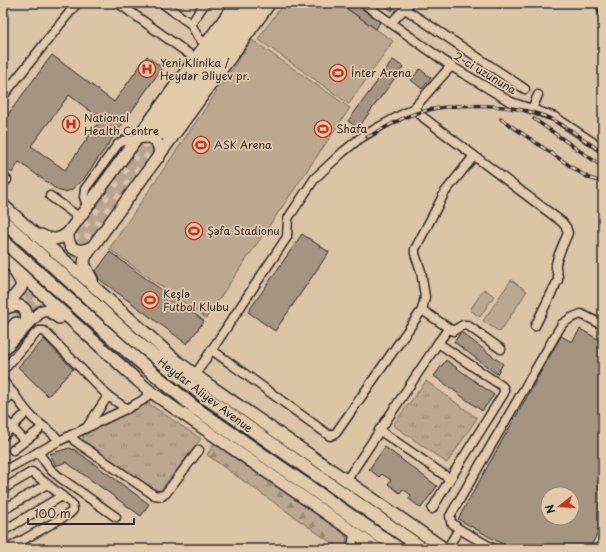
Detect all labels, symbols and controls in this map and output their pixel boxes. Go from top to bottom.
street label: 2-ci uzununa [451,47,520,98]
place label: Yeni Klinika / Heydər Əliyev pr. [160,54,250,84]
hospital icon: Yeni Klinika / Heydər Əliyev pr. [137,59,157,79]
sports icon: İnter Arena [328,63,348,83]
place label: İnter Arena [351,64,412,81]
place label: National Health Centre [84,109,159,139]
hospital icon: National Health Centre [61,114,81,134]
sports icon: Shafa [313,119,333,139]
place label: Shafa [336,120,368,137]
sports icon: ASK Arena [191,135,211,155]
place label: ASK Arena [214,136,272,153]
sports icon: Şəfa Stadionu [184,221,204,241]
place label: Şəfa Stadionu [207,222,280,239]
place label: Keşlə Futbol Klubu [163,285,229,315]
sports icon: Keşlə Futbol Klubu [140,290,160,310]
street label: Heydar Aliyev Avenue [154,353,256,436]
north arrow [540,486,580,526]
scale bar [28,500,134,526]
text: N [540,502,559,516]
text: 100 m [34,504,71,522]

